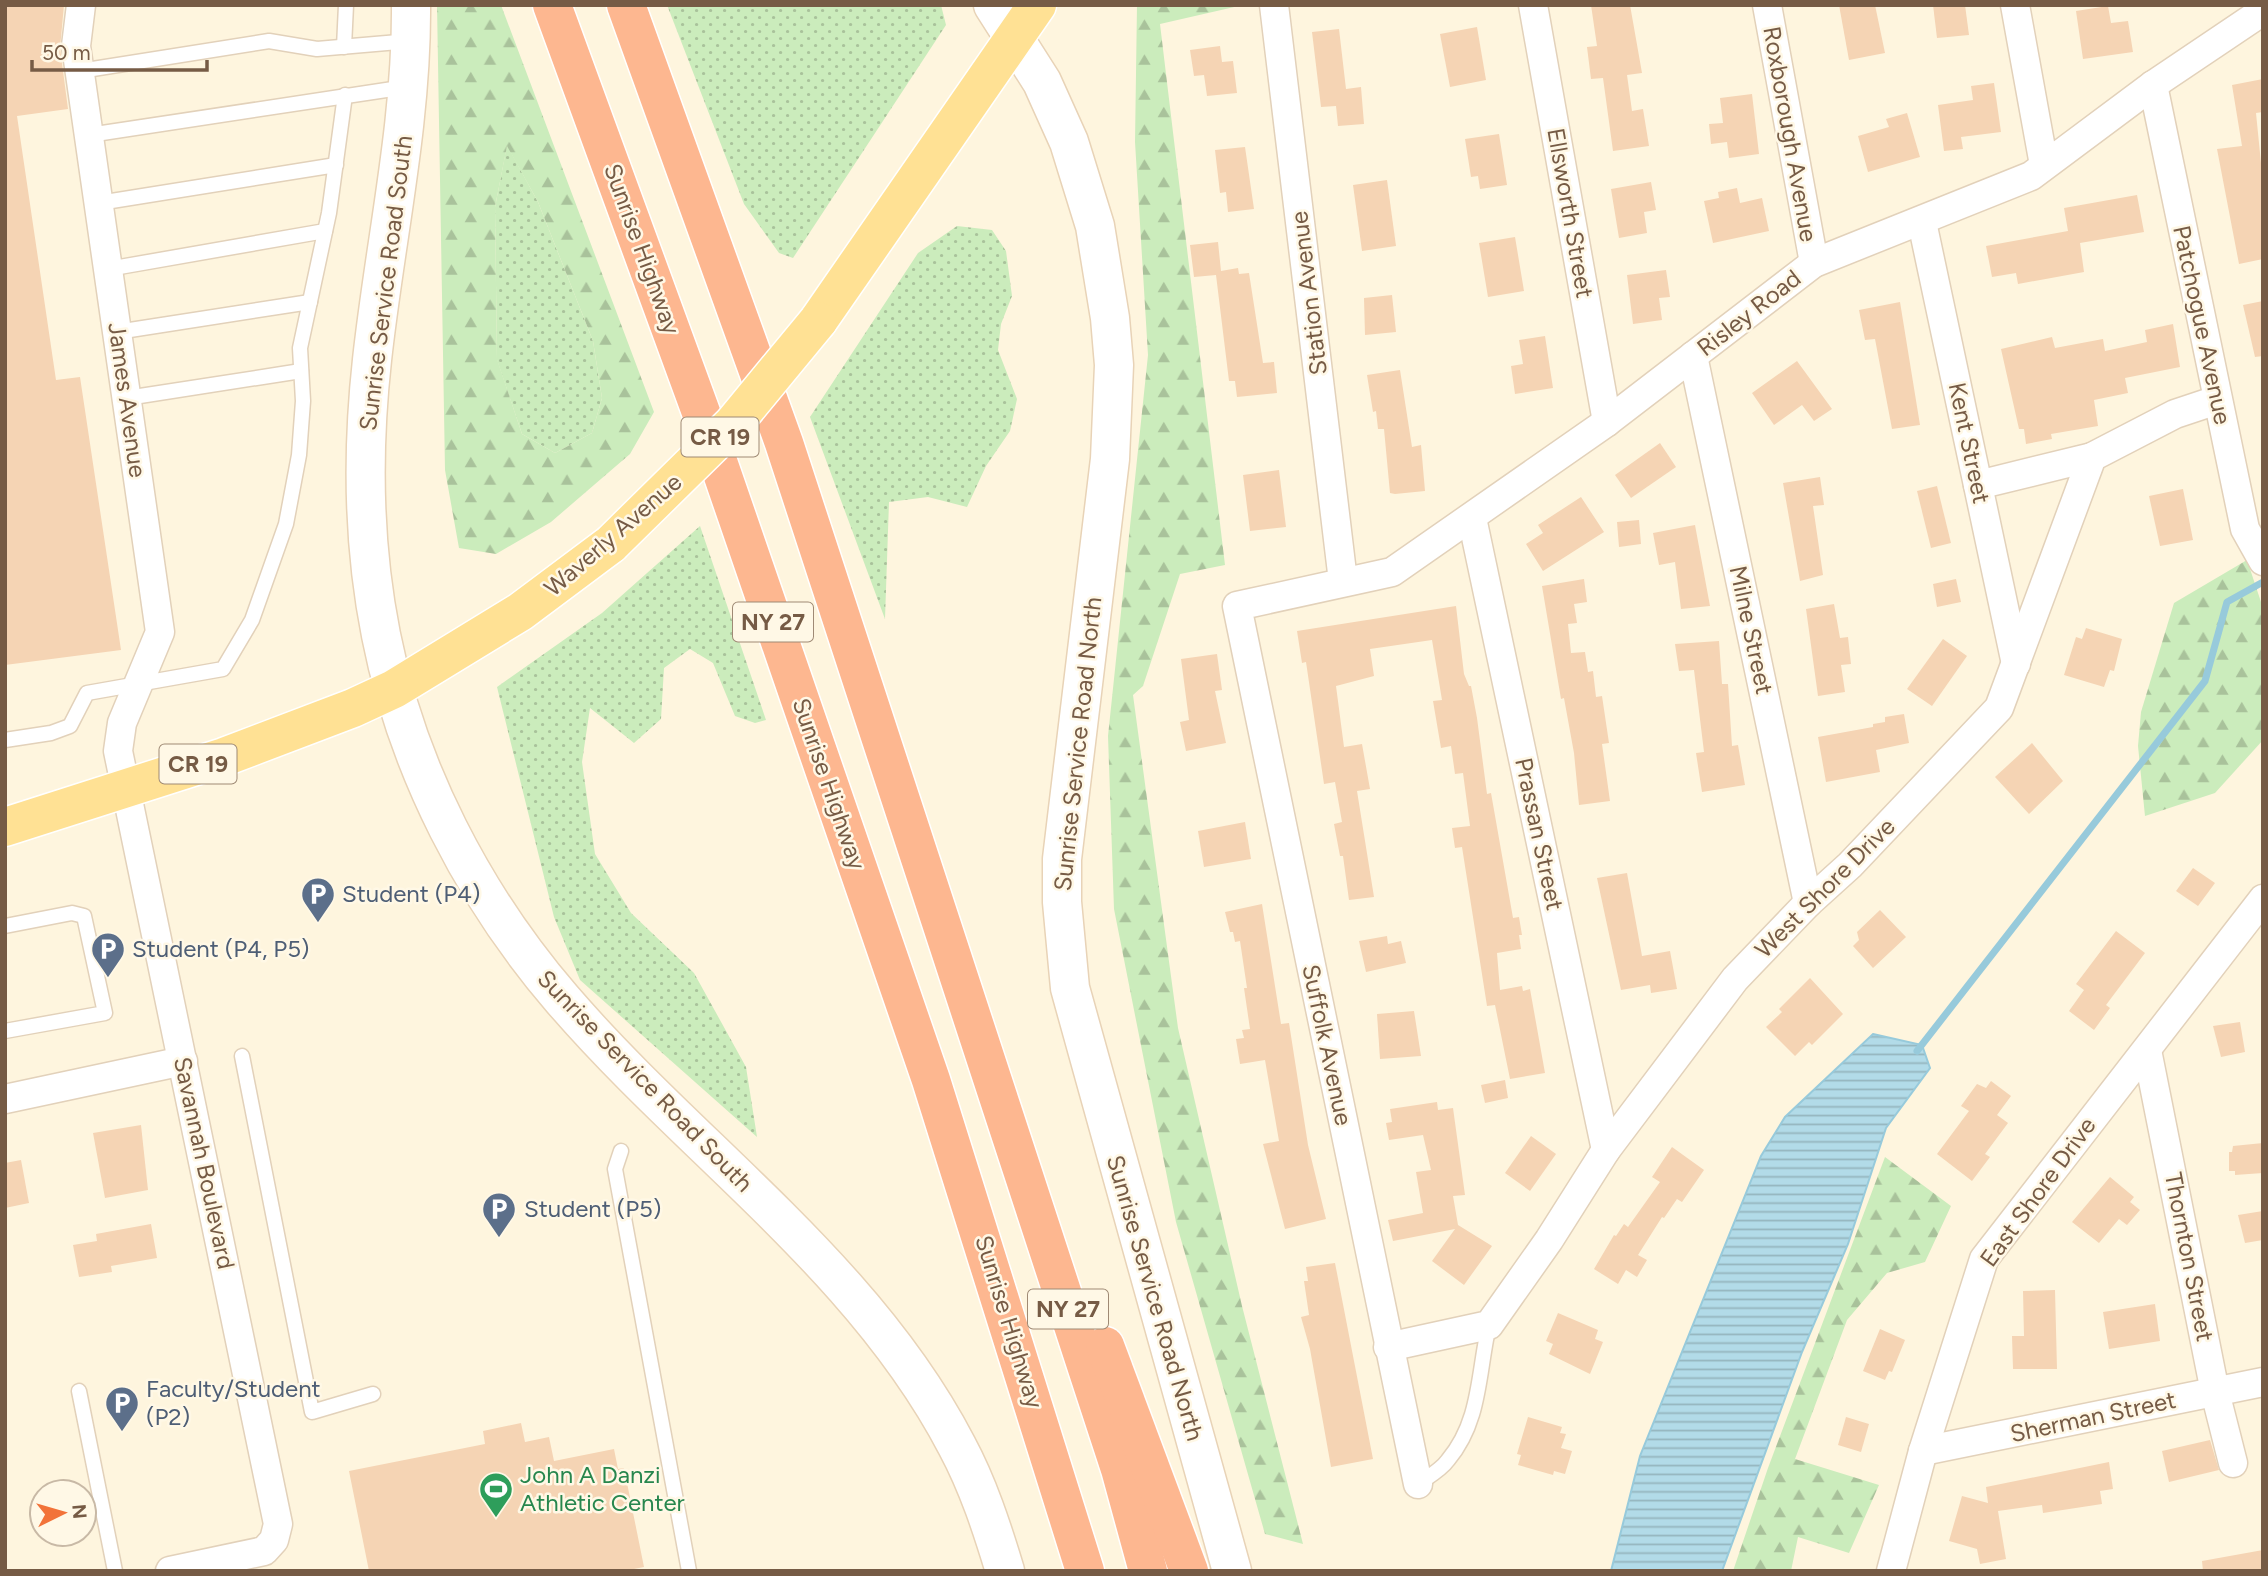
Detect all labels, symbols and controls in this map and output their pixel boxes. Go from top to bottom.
street label: Roxborough Avenue [1757,24,1824,244]
scale bar [32,28,206,72]
text: 50 m [42,40,91,65]
street label: Ellsworth Street [1541,126,1600,300]
street label: Sunrise Service Road South [353,134,418,432]
street label: Sunrise Highway [598,160,687,338]
street label: Station Avenue [1284,209,1333,377]
street label: Patchogue Avenue [2167,223,2238,427]
street label: Risley Road [1691,263,1806,362]
street label: James Avenue [102,320,153,479]
street label: Kent Street [1943,380,1996,506]
road number: CR 19 [682,418,758,457]
street label: Waverly Avenue [538,467,687,602]
street label: Milne Street [1724,563,1779,697]
street label: Sunrise Service Road North [1048,595,1107,892]
road number: NY 27 [733,602,813,642]
street label: Sunrise Highway [787,694,873,874]
road number: CR 19 [160,744,236,784]
street label: Prassan Street [1509,755,1570,913]
street label: West Shore Drive [1749,812,1901,964]
parking icon: Student (P4) [299,875,337,924]
place label: Student (P4) [342,879,480,908]
parking icon: Student (P4, P5) [89,930,127,979]
place label: Student (P4, P5) [132,934,310,963]
street label: Suffolk Avenue [1296,962,1359,1128]
street label: Sunrise Service Road South [532,964,759,1198]
street label: Savannah Boulevard [168,1054,241,1272]
street label: East Shore Drive [1974,1111,2101,1272]
street label: Sunrise Service Road North [1101,1152,1210,1444]
street label: Thornton Street [2159,1170,2220,1344]
parking icon: Student (P5) [480,1190,518,1239]
place label: Student (P5) [524,1194,661,1223]
street label: Sunrise Highway [969,1232,1050,1412]
road number: NY 27 [1028,1290,1108,1328]
place label: Faculty/Student (P2) [146,1374,321,1431]
parking icon: Faculty/Student (P2) [103,1384,141,1433]
street label: Sherman Street [2007,1385,2178,1448]
place label: John A Danzi Athletic Center [520,1460,685,1517]
sports icon: John A Danzi Athletic Center [477,1470,515,1519]
north arrow [28,1478,98,1548]
text: N [67,1503,92,1520]

